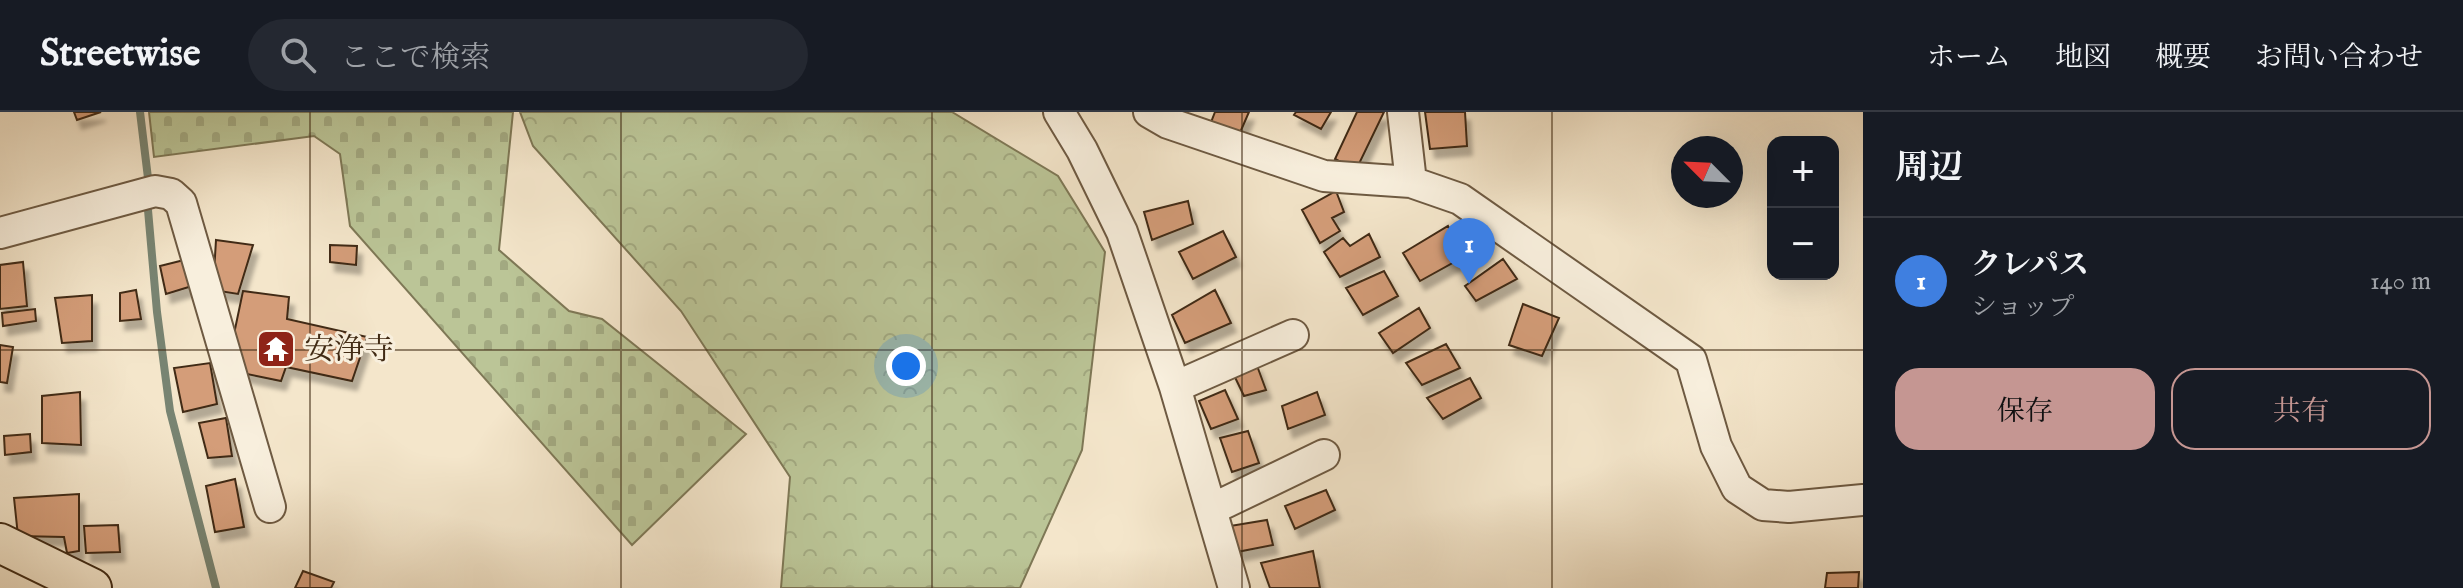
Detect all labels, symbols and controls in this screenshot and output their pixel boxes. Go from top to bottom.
search box [248,19,808,91]
text: Streetwise [40,31,200,79]
icon: search [276,33,320,77]
text: ここで検索 [340,40,490,78]
text: ホーム [1927,41,2011,76]
text: 地図 [2055,41,2111,76]
text: 概要 [2155,41,2211,76]
text: お問い合わせ [2255,41,2423,76]
north arrow [1671,136,1743,208]
map controls [1767,136,1839,280]
button: + [1767,136,1839,208]
text: 周辺 [1895,147,1963,190]
button: − [1767,208,1839,280]
pin: 1 [1443,218,1495,284]
text: クレパス [1971,247,2089,285]
text: 1 [1916,265,1926,298]
text: 140 m [2370,265,2431,298]
text: ショップ [1971,291,2074,324]
temple icon: 安浄寺 [255,328,297,370]
place label: 安浄寺 [304,332,394,370]
your location [886,346,926,386]
button: 保存 [1895,368,2155,450]
button: 共有 [2171,368,2431,450]

